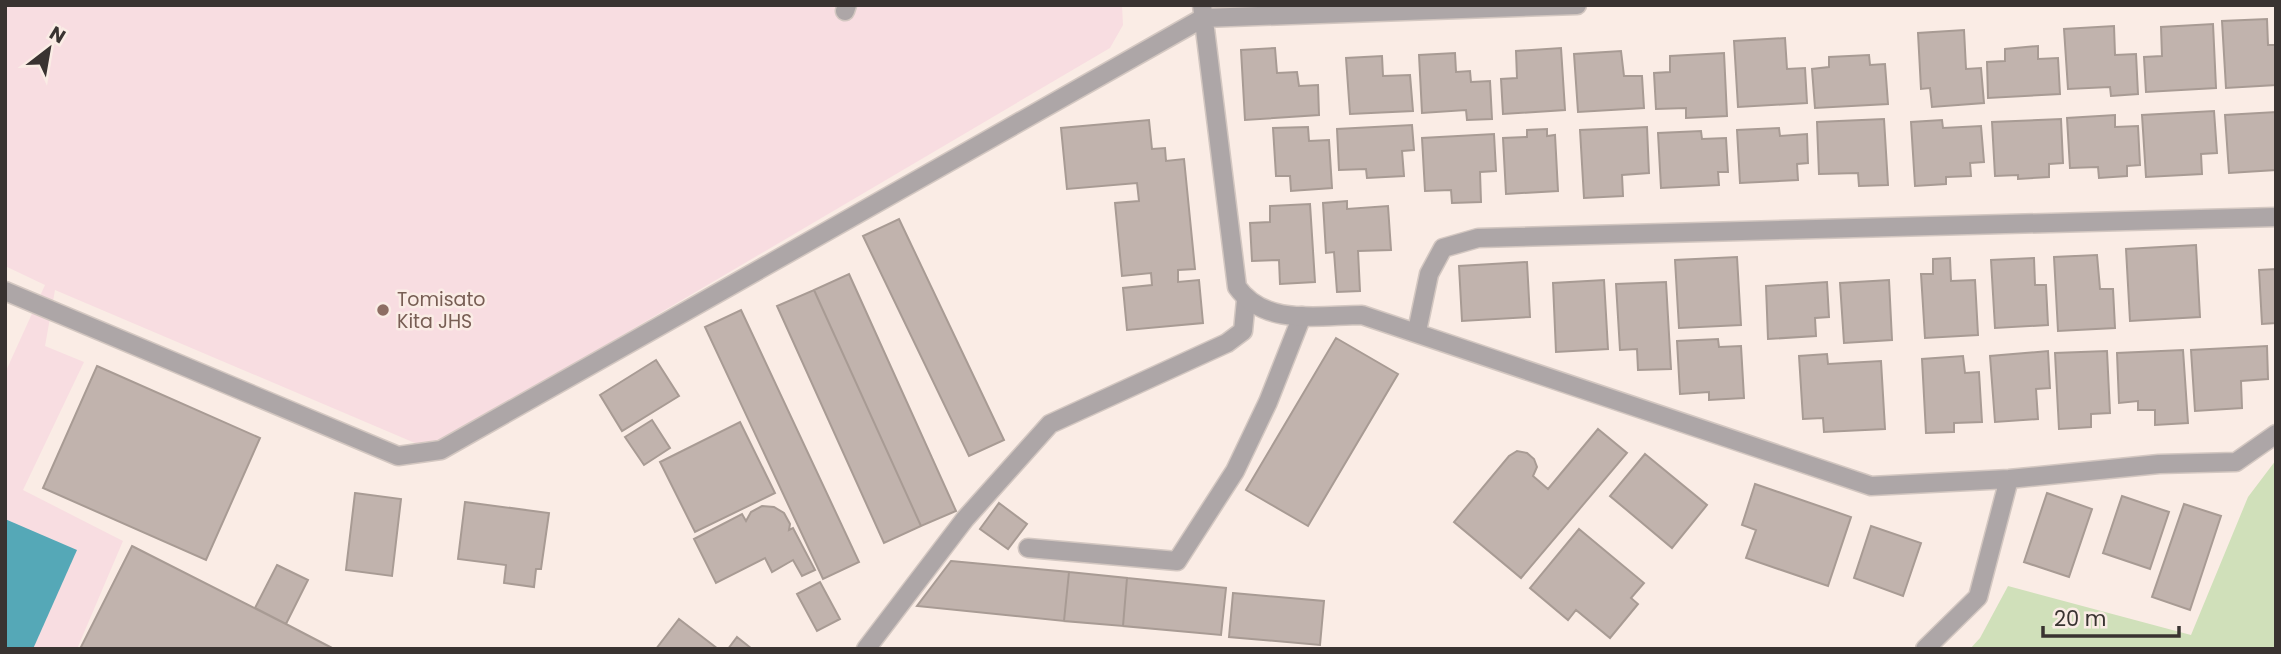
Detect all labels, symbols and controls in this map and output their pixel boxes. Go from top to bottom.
north arrow [14,14,84,84]
text: N [44,20,71,50]
place label: Tomisato Kita JHS [397,286,486,335]
marker: Tomisato Kita JHS [375,302,391,318]
scale bar [2043,594,2180,638]
text: 20 m [2054,604,2107,633]

